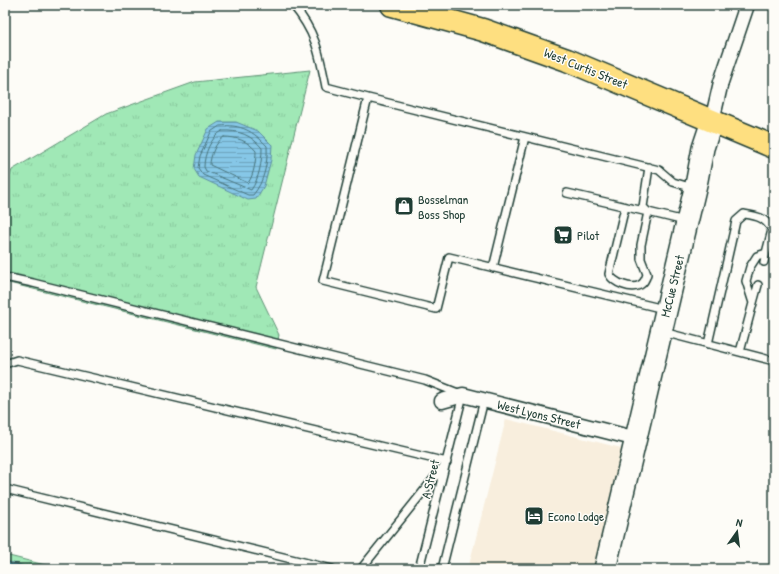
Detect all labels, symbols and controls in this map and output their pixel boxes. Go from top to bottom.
street label: West Curtis Street [542,43,631,93]
place label: Bosselman Boss Shop [418,190,468,223]
shop icon: Bosselman Boss Shop [393,195,415,217]
supermarket icon: Pilot [552,224,574,246]
place label: Pilot [577,226,600,244]
street label: McCue Street [656,252,689,319]
street label: West Lyons Street [495,395,583,433]
street label: A Street [416,457,444,500]
hotel icon: Econo Lodge [523,505,545,527]
place label: Econo Lodge [548,507,604,525]
north arrow [717,512,757,552]
text: N [735,515,744,530]

